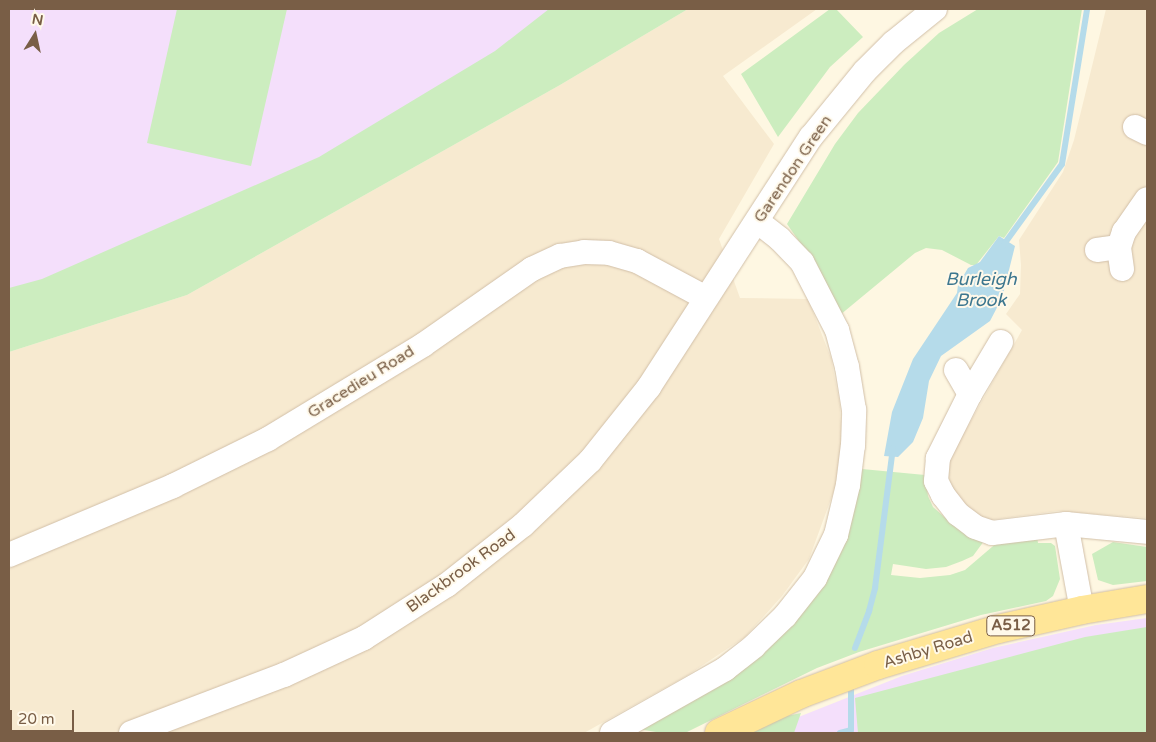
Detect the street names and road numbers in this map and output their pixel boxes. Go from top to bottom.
street label: Garendon Green [750,112,836,226]
street label: Gracedieu Road [304,342,418,422]
street label: Blackbrook Road [403,525,519,617]
road number: A512 [986,614,1036,638]
street label: Ashby Road [881,627,975,673]

